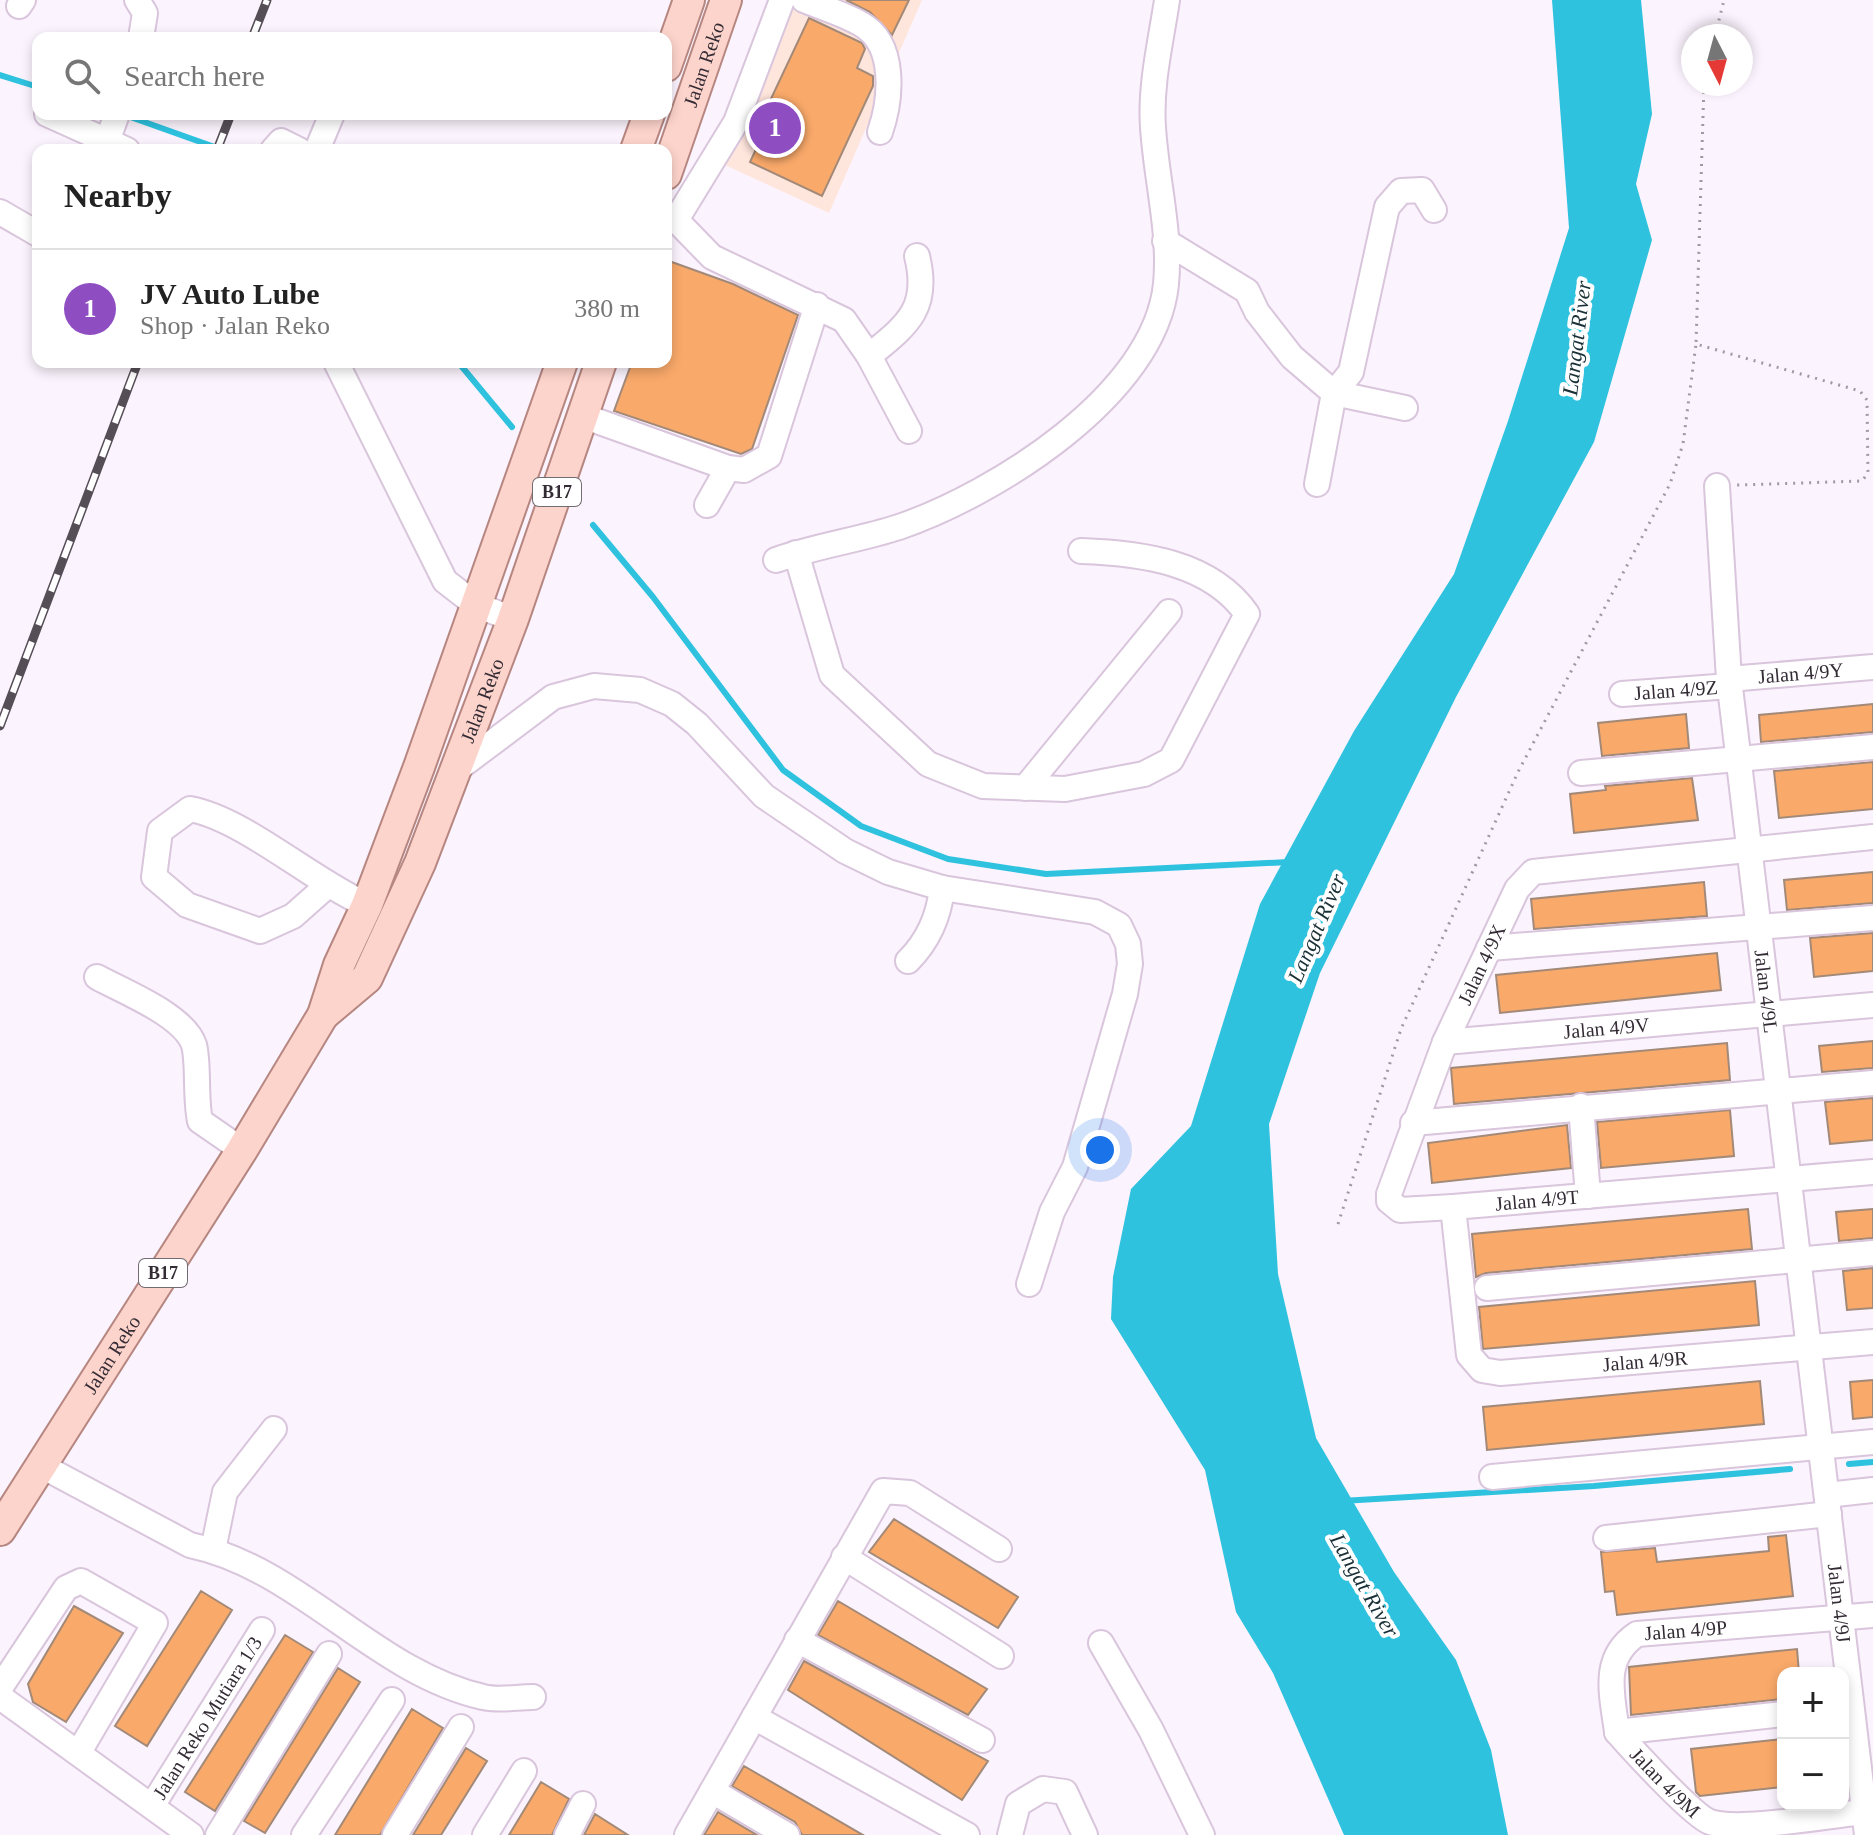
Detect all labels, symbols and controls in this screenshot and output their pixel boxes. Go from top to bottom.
street label: Jalan Reko [679,19,729,110]
north arrow [1681,24,1753,96]
search box [32,32,672,120]
icon: search [60,54,104,98]
text: Search here [124,59,265,92]
pin: 1 [749,98,801,158]
text: Nearby [64,177,172,214]
text: JV Auto Lube [140,277,320,310]
water label: Langat River [1557,279,1596,398]
text: 1 [84,294,97,323]
text: 380 m [574,294,640,323]
text: Shop · Jalan Reko [140,311,330,340]
road number: B17 [533,478,581,506]
street label: Jalan Reko [456,655,508,746]
street label: Jalan 4/9Y [1757,658,1845,688]
street label: Jalan 4/9Z [1633,676,1719,704]
water label: Langat River [1282,870,1351,987]
street label: Jalan 4/9X [1453,920,1510,1008]
street label: Jalan 4/9L [1750,948,1782,1034]
street label: Jalan 4/9V [1563,1013,1651,1043]
your location [1080,1130,1120,1170]
street label: Jalan 4/9T [1494,1185,1580,1215]
road number: B17 [139,1259,187,1287]
street label: Jalan Reko [79,1311,145,1398]
street label: Jalan 4/9R [1602,1346,1689,1375]
water label: Langat River [1324,1528,1404,1642]
street label: Jalan 4/9J [1824,1562,1855,1644]
street label: Jalan 4/9P [1644,1616,1728,1644]
street label: Jalan Reko Mutiara 1/3 [148,1633,266,1803]
map controls [1777,1667,1849,1811]
button: + [1777,1667,1849,1739]
button: − [1777,1739,1849,1811]
street label: Jalan 4/9M [1626,1743,1705,1822]

